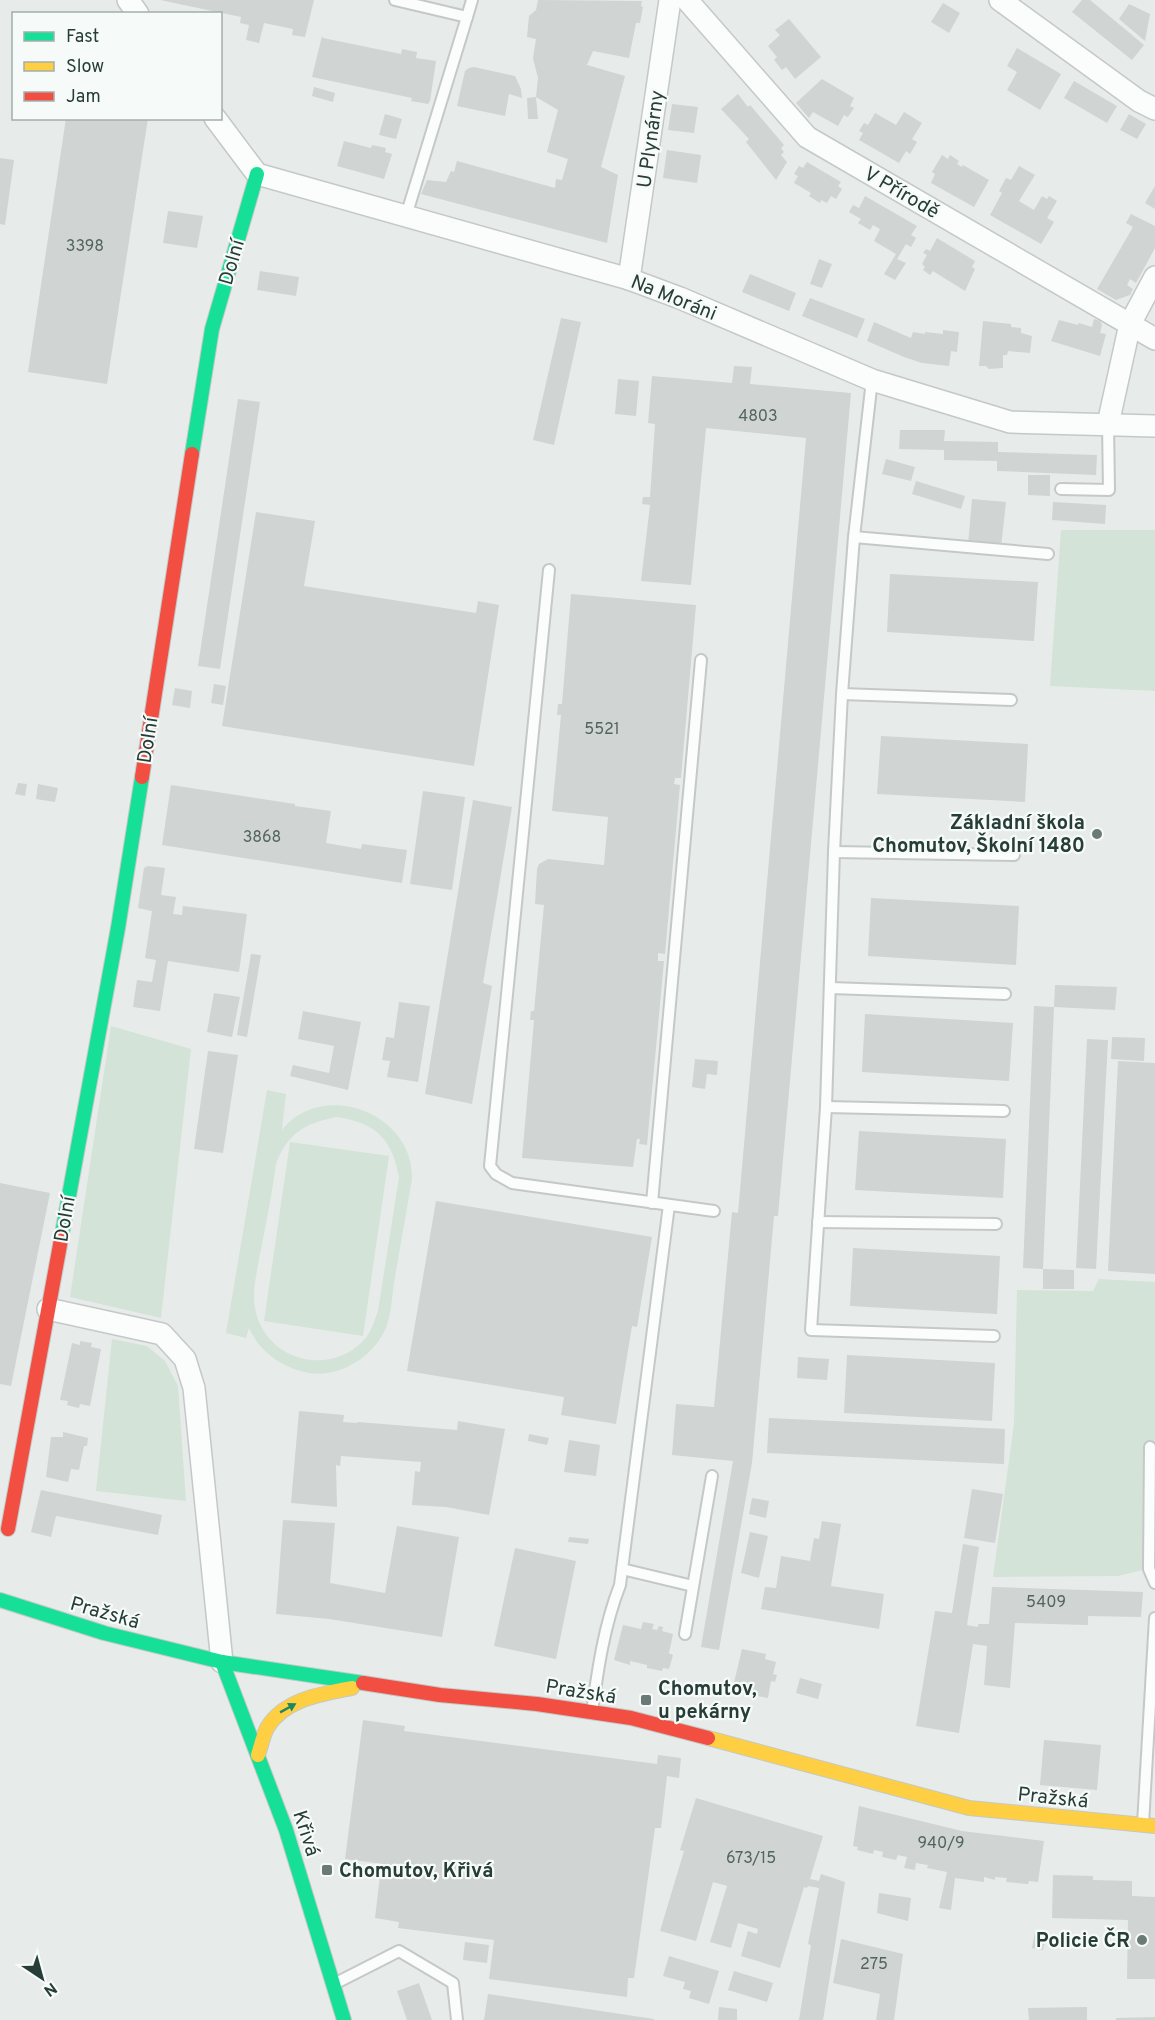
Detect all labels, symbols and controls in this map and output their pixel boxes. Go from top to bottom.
legend [12,12,222,120]
text: Fast [66,26,99,49]
text: Slow [66,56,104,79]
text: Jam [66,86,101,109]
street label: U Plynárny [632,89,672,190]
street label: V Přírodě [858,162,944,226]
street label: Dolní [214,235,252,288]
house number: 3398 [66,237,104,257]
street label: Na Moráni [626,270,720,328]
house number: 4803 [738,407,778,427]
street label: Dolní [133,714,166,765]
house number: 5521 [584,720,620,740]
place label: Základní škola Chomutov, Školní 1480 [872,811,1085,860]
marker: Základní škola Chomutov, Školní 1480 [1090,827,1104,841]
house number: 3868 [243,828,281,848]
street label: Dolní [49,1192,83,1244]
street label: Pražská [67,1592,142,1636]
house number: 5409 [1026,1593,1066,1613]
street label: Pražská [544,1675,618,1711]
place label: Chomutov, u pekárny [658,1677,757,1726]
marker: Chomutov, u pekárny [639,1693,653,1707]
one-way arrow [280,1703,297,1713]
street label: Pražská [1016,1782,1090,1816]
street label: Křivá [285,1807,325,1860]
house number: 940/9 [917,1834,965,1854]
house number: 673/15 [726,1849,776,1869]
place label: Chomutov, Křivá [339,1859,493,1885]
marker: Chomutov, Křivá [320,1863,334,1877]
place label: Policie ČR [1036,1927,1130,1955]
marker: Policie ČR [1135,1933,1149,1947]
north arrow [12,1948,72,2008]
house number: 275 [860,1955,888,1975]
text: N [39,1977,60,2000]

